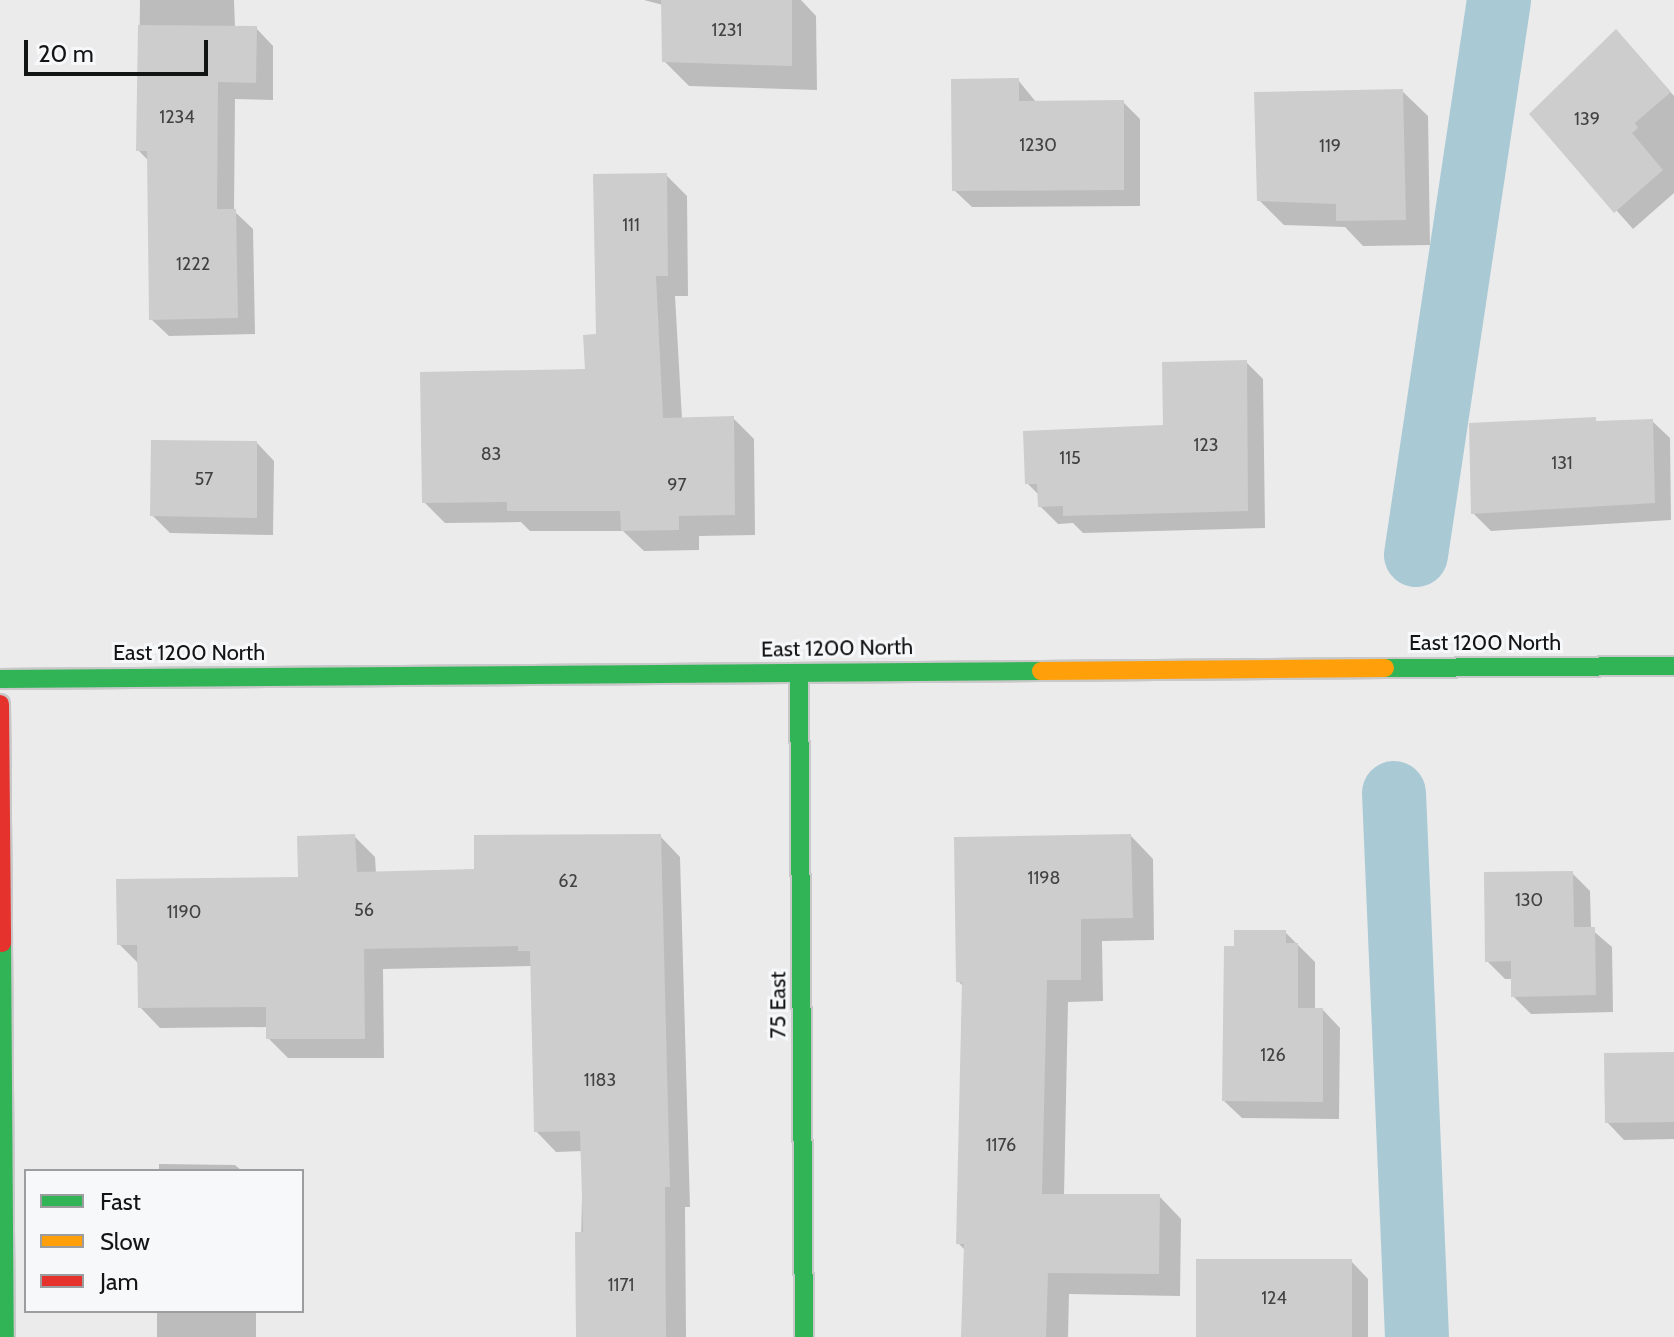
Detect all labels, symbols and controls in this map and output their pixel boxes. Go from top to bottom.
house number: 1231 [712,19,742,41]
scale bar [28,24,212,74]
text: 20 m [38,39,94,68]
house number: 1234 [159,106,195,128]
house number: 139 [1574,108,1600,130]
house number: 1230 [1019,134,1057,156]
house number: 119 [1319,135,1341,157]
house number: 111 [622,214,640,236]
house number: 1222 [176,253,210,275]
house number: 123 [1193,434,1219,456]
house number: 83 [481,443,501,465]
house number: 115 [1059,447,1081,469]
house number: 131 [1551,452,1573,474]
house number: 57 [195,468,213,490]
house number: 97 [667,474,687,496]
street label: East 1200 North [1409,630,1561,656]
street label: East 1200 North [761,633,913,663]
street label: East 1200 North [113,640,265,666]
house number: 1198 [1028,867,1060,889]
house number: 62 [558,870,578,892]
house number: 130 [1515,889,1543,911]
house number: 56 [354,899,374,921]
house number: 1190 [167,901,201,923]
street label: 75 East [765,971,791,1039]
house number: 126 [1260,1044,1286,1066]
house number: 1183 [584,1069,616,1091]
house number: 1176 [986,1134,1016,1156]
legend [24,1169,304,1313]
text: Fast [100,1187,141,1216]
text: Slow [100,1227,150,1256]
text: Jam [100,1267,138,1296]
house number: 1171 [608,1274,634,1296]
house number: 124 [1261,1287,1287,1309]

